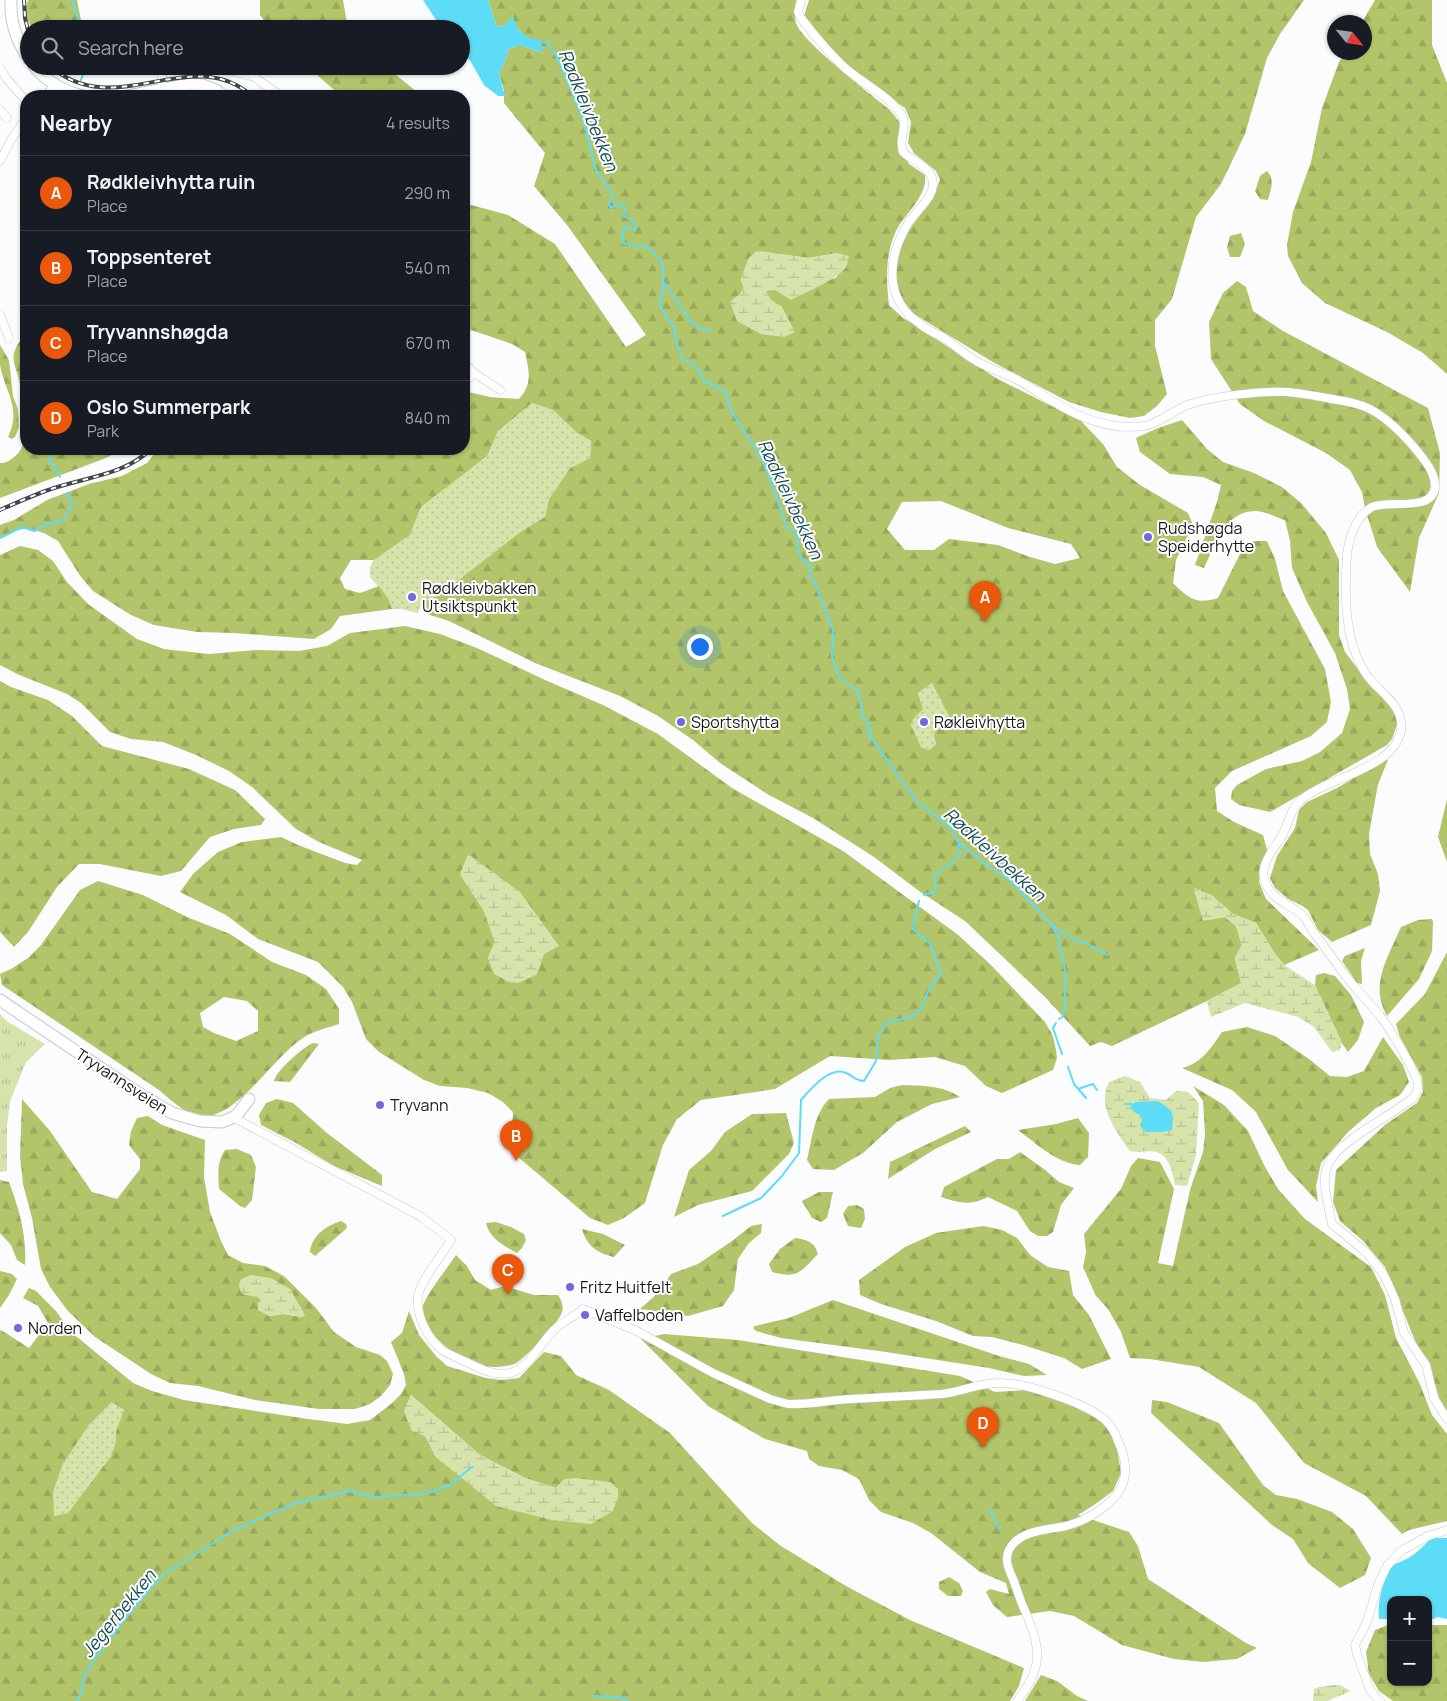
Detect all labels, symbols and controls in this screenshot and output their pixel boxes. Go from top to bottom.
north arrow [1327,15,1372,60]
search box [20,20,470,75]
icon: search [38,34,66,62]
text: Search here [78,35,184,61]
water label: Rødkleivbekken [554,45,625,176]
text: Nearby [40,109,112,137]
text: 4 results [386,112,450,134]
text: Rødkleivhytta ruin [87,169,255,195]
text: A [51,182,61,204]
text: 290 m [404,182,450,204]
text: Place [87,195,127,217]
text: Toppsenteret [87,244,211,270]
text: B [51,257,61,279]
text: 540 m [405,257,450,279]
text: Place [87,270,127,292]
text: Tryvannshøgda [87,319,228,345]
text: C [50,332,62,354]
text: 670 m [406,332,450,354]
text: Place [87,345,127,367]
text: Oslo Summerpark [87,394,250,420]
text: D [50,407,62,429]
text: 840 m [405,407,450,429]
text: Park [87,420,119,442]
water label: Rødkleivbekken [753,435,830,564]
place label: Rudshøgda Speiderhytte [1158,517,1254,557]
marker: Rudshøgda Speiderhytte [1142,531,1154,543]
place label: Rødkleivbakken Utsiktspunkt [422,577,537,617]
pin: A [969,581,1001,622]
marker: Rødkleivbakken Utsiktspunkt [406,591,418,603]
your location [687,634,713,660]
place label: Sportshytta [691,711,779,733]
place label: Røkleivhytta [934,711,1025,733]
marker: Sportshytta [675,716,687,728]
marker: Røkleivhytta [918,716,930,728]
water label: Rødkleivbekken [939,802,1052,907]
street label: Tryvannsveien [72,1043,172,1119]
place label: Tryvann [390,1094,448,1116]
marker: Tryvann [374,1099,386,1111]
pin: B [500,1120,532,1161]
pin: C [492,1254,524,1295]
place label: Fritz Huitfelt [580,1276,671,1298]
marker: Fritz Huitfelt [564,1281,576,1293]
place label: Vaffelboden [595,1304,683,1326]
marker: Vaffelboden [579,1309,591,1321]
place label: Norden [28,1317,82,1339]
marker: Norden [12,1322,24,1334]
pin: D [967,1407,999,1448]
water label: Jegerbekken [75,1563,162,1662]
map controls [1387,1596,1432,1686]
button: + [1387,1596,1432,1641]
button: − [1387,1641,1432,1686]

